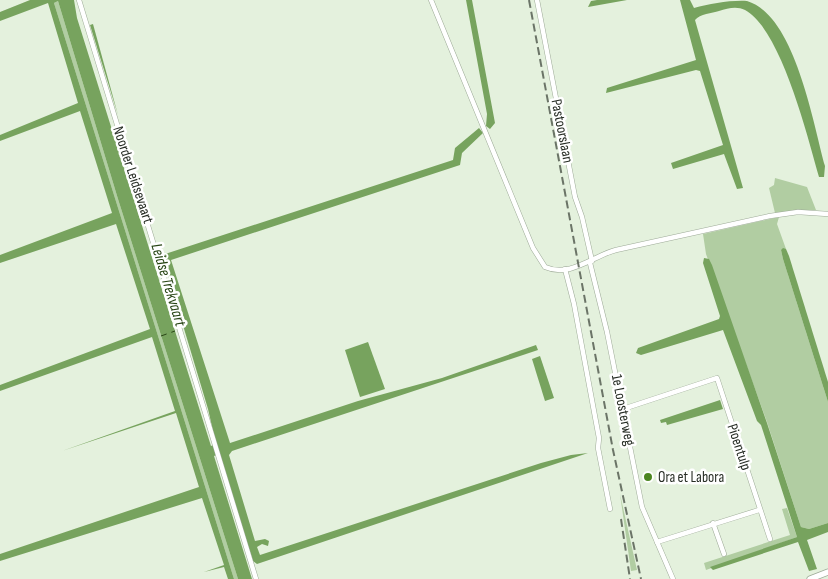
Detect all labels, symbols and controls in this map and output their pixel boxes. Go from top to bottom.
street label: Pastoorslaan [547,98,577,164]
street label: Noorder Leidsevaart [108,124,158,226]
water label: Leidse Trekvaart [146,241,190,330]
street label: 1e Loosterweg [607,373,639,447]
street label: Pioentulp [723,421,755,473]
place label: Ora et Labora [658,468,724,487]
marker: Ora et Labora [642,471,654,483]

